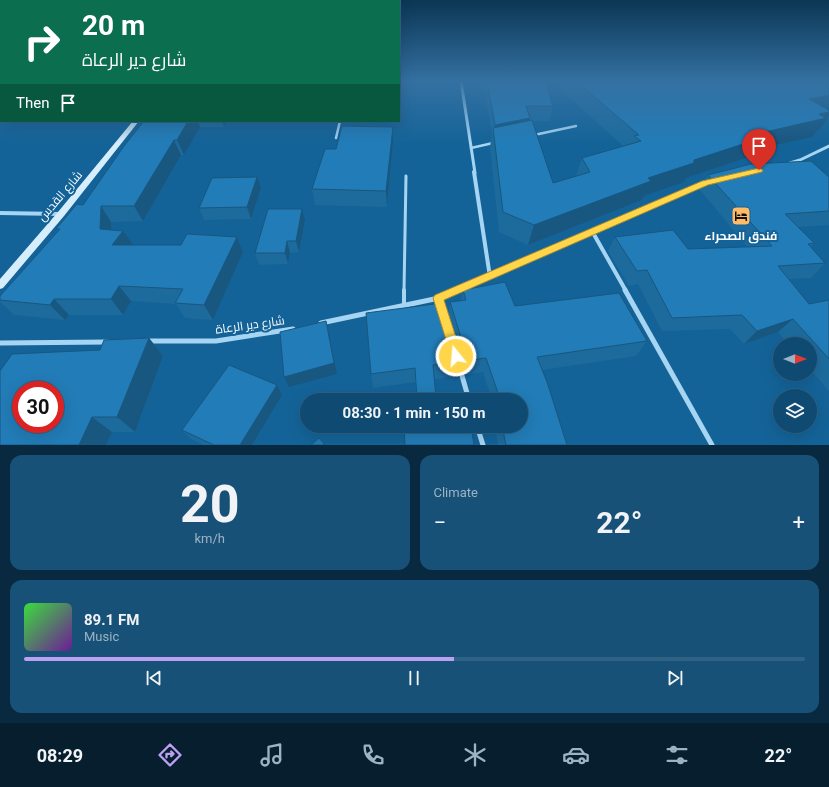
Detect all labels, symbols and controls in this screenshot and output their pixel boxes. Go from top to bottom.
text: 20 m [82,9,145,42]
icon: right [16,16,68,68]
text: شارع دير الرعاة [82,49,186,70]
icon: arrive [57,92,79,114]
text: Then [16,94,49,112]
pin [742,129,776,170]
icon: arrive [748,135,770,157]
street label: شارع القدس [35,168,86,225]
hotel icon: فندق الصحراء [730,205,752,227]
place label: فندق الصحراء [705,229,777,244]
street label: شارع دير الرعاة [215,313,286,338]
position arrow [435,335,477,377]
north arrow [773,337,817,381]
map controls [773,337,817,433]
speed limit sign: 30 [12,381,64,433]
button: layers [773,389,817,433]
text: 08:30 · 1 min · 150 m [343,404,485,422]
text: 20 [180,474,240,535]
text: Climate [434,485,478,500]
text: 22° [596,505,642,540]
text: − [434,510,446,535]
text: + [793,510,805,535]
text: km/h [194,531,225,546]
text: 89.1 FM [84,611,139,629]
text: Music [84,629,119,644]
icon: previous [143,667,165,689]
icon: pause [403,667,425,689]
icon: next [664,667,686,689]
icon: directions [156,741,184,769]
icon: music [258,741,286,769]
icon: phone [359,741,387,769]
icon: climate [461,741,489,769]
icon: car [562,741,590,769]
icon: filters [663,741,691,769]
text: 08:29 [37,745,83,766]
text: 22° [765,745,792,766]

